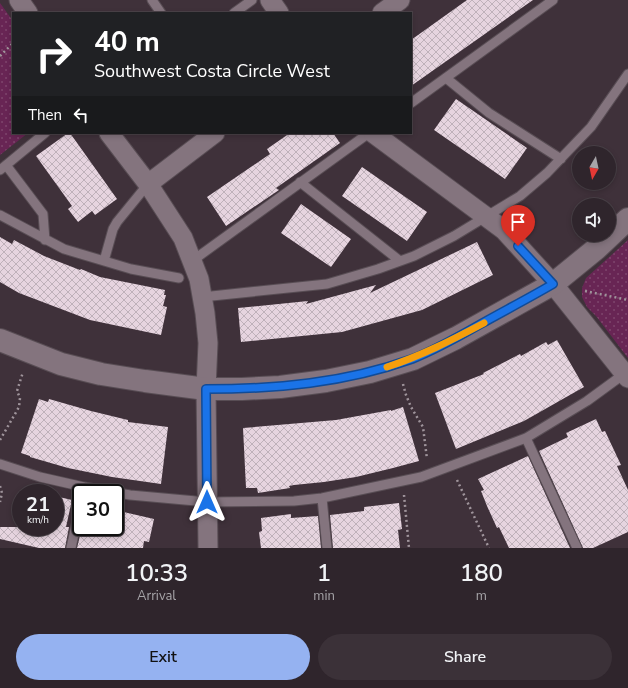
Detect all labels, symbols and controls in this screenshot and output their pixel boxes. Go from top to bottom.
text: 40 m [94,23,160,61]
icon: right [28,28,80,80]
text: Southwest Costa Circle West [94,59,330,83]
icon: left [70,104,92,126]
text: Then [28,105,62,125]
north arrow [572,146,616,190]
map controls [572,146,616,242]
button: sound [572,198,616,242]
pin [501,205,535,246]
icon: arrive [507,211,529,233]
position arrow [186,481,228,523]
speed limit sign: 30 [72,484,124,536]
text: 21 [26,491,50,518]
text: km/h [27,513,49,527]
text: 10:33 [125,557,188,589]
text: 1 [317,557,331,589]
text: 180 [460,557,503,589]
text: Arrival [137,587,176,605]
text: min [313,587,335,605]
text: m [476,587,487,605]
button: Exit [16,634,310,680]
button: Share [318,634,612,680]

